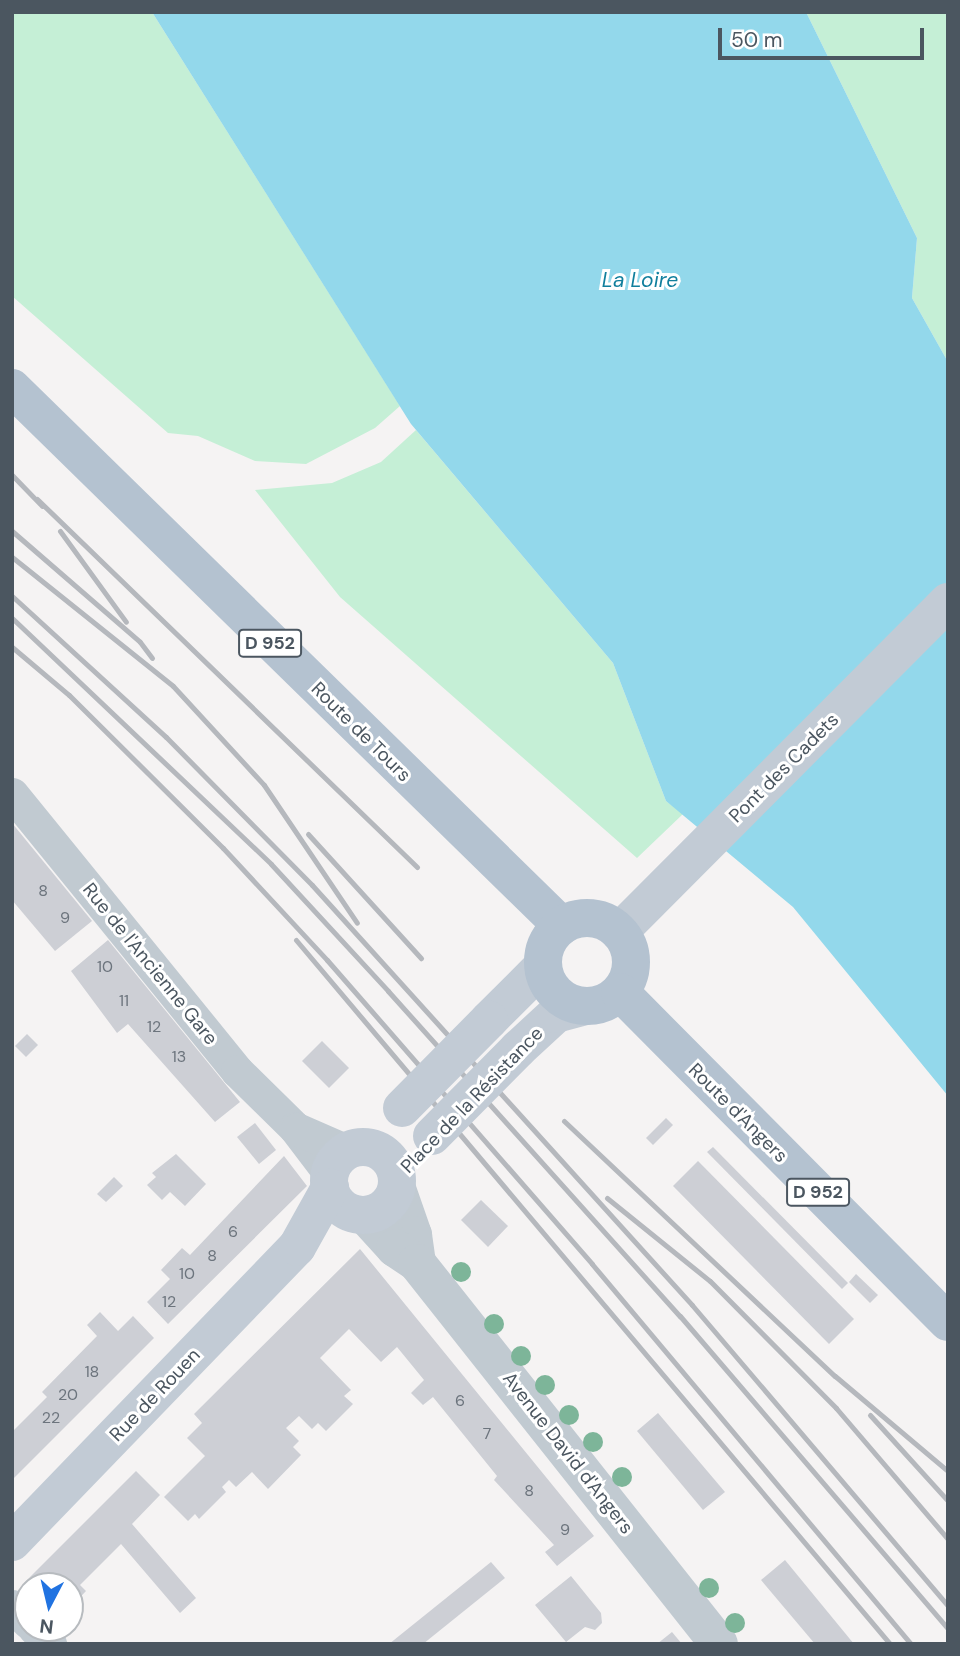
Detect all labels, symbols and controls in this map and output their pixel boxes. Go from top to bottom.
scale bar [722,14,928,58]
text: 50 m [731,26,782,54]
water label: La Loire [602,267,678,293]
road number: D 952 [237,628,303,658]
street label: Route de Tours [307,678,415,786]
street label: Pont des Cadets [724,708,844,828]
street label: Rue de l'Ancienne Gare [78,879,222,1049]
house number: 8 [38,881,48,901]
house number: 9 [60,908,70,928]
house number: 10 [97,957,113,977]
house number: 11 [119,991,129,1011]
house number: 12 [147,1017,161,1037]
street label: Place de la Résistance [396,1022,548,1178]
house number: 13 [172,1047,186,1067]
street label: Route d'Angers [684,1059,792,1167]
road number: D 952 [785,1177,851,1206]
house number: 6 [228,1222,238,1242]
house number: 8 [207,1246,217,1266]
house number: 10 [179,1264,195,1284]
house number: 12 [162,1292,176,1312]
street label: Rue de Rouen [105,1344,205,1446]
house number: 18 [85,1362,99,1382]
street label: Avenue David d'Angers [498,1368,638,1538]
house number: 20 [58,1385,78,1405]
house number: 6 [455,1391,465,1411]
house number: 22 [42,1408,60,1428]
house number: 7 [483,1424,491,1444]
house number: 8 [524,1481,534,1501]
house number: 9 [560,1520,570,1540]
north arrow [14,1572,84,1642]
text: N [38,1613,55,1640]

